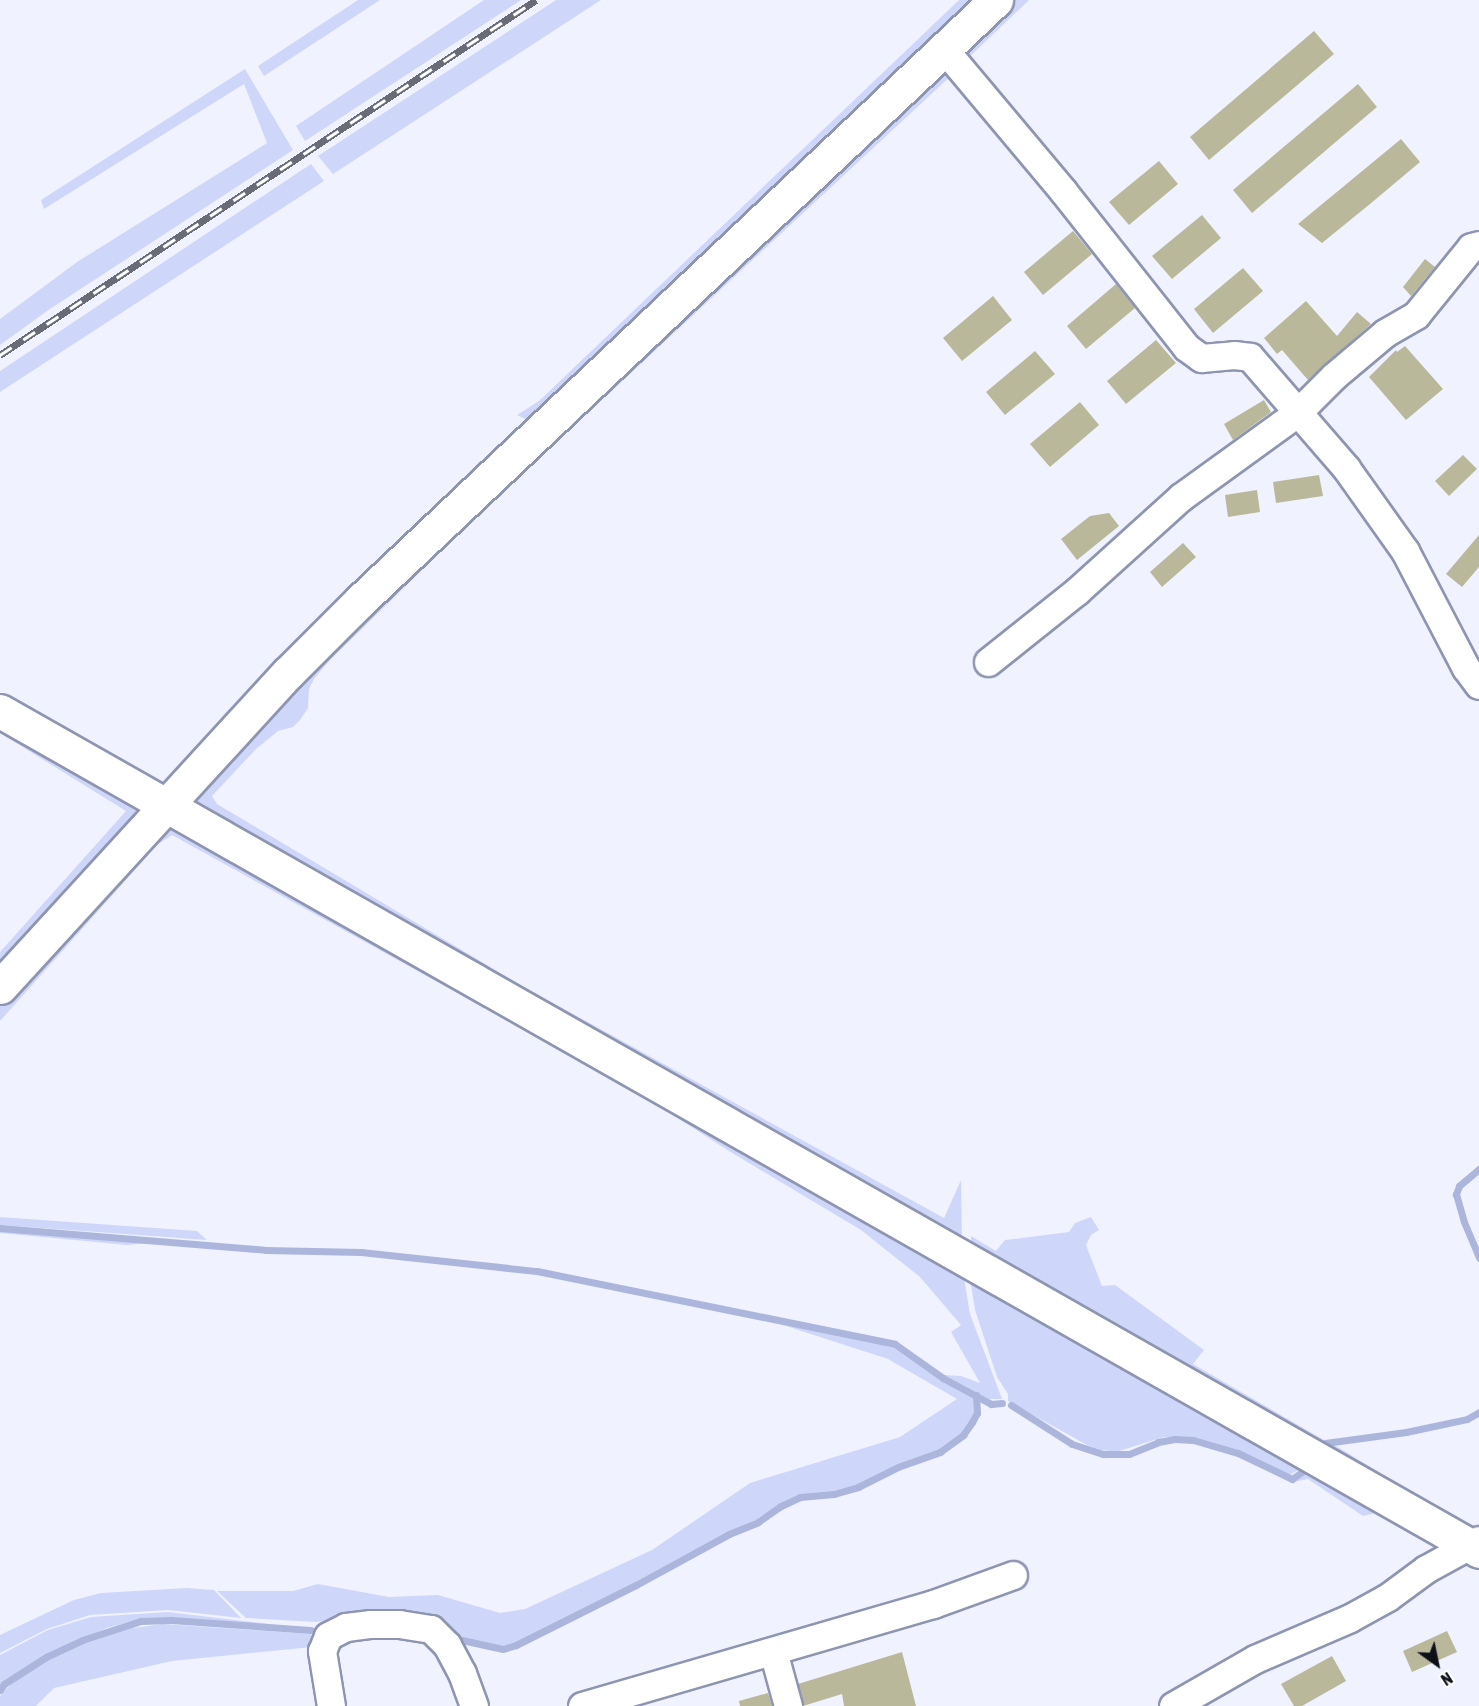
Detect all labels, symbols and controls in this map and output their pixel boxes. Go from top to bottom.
north arrow [1407,1634,1467,1694]
text: N [1438,1669,1456,1689]

